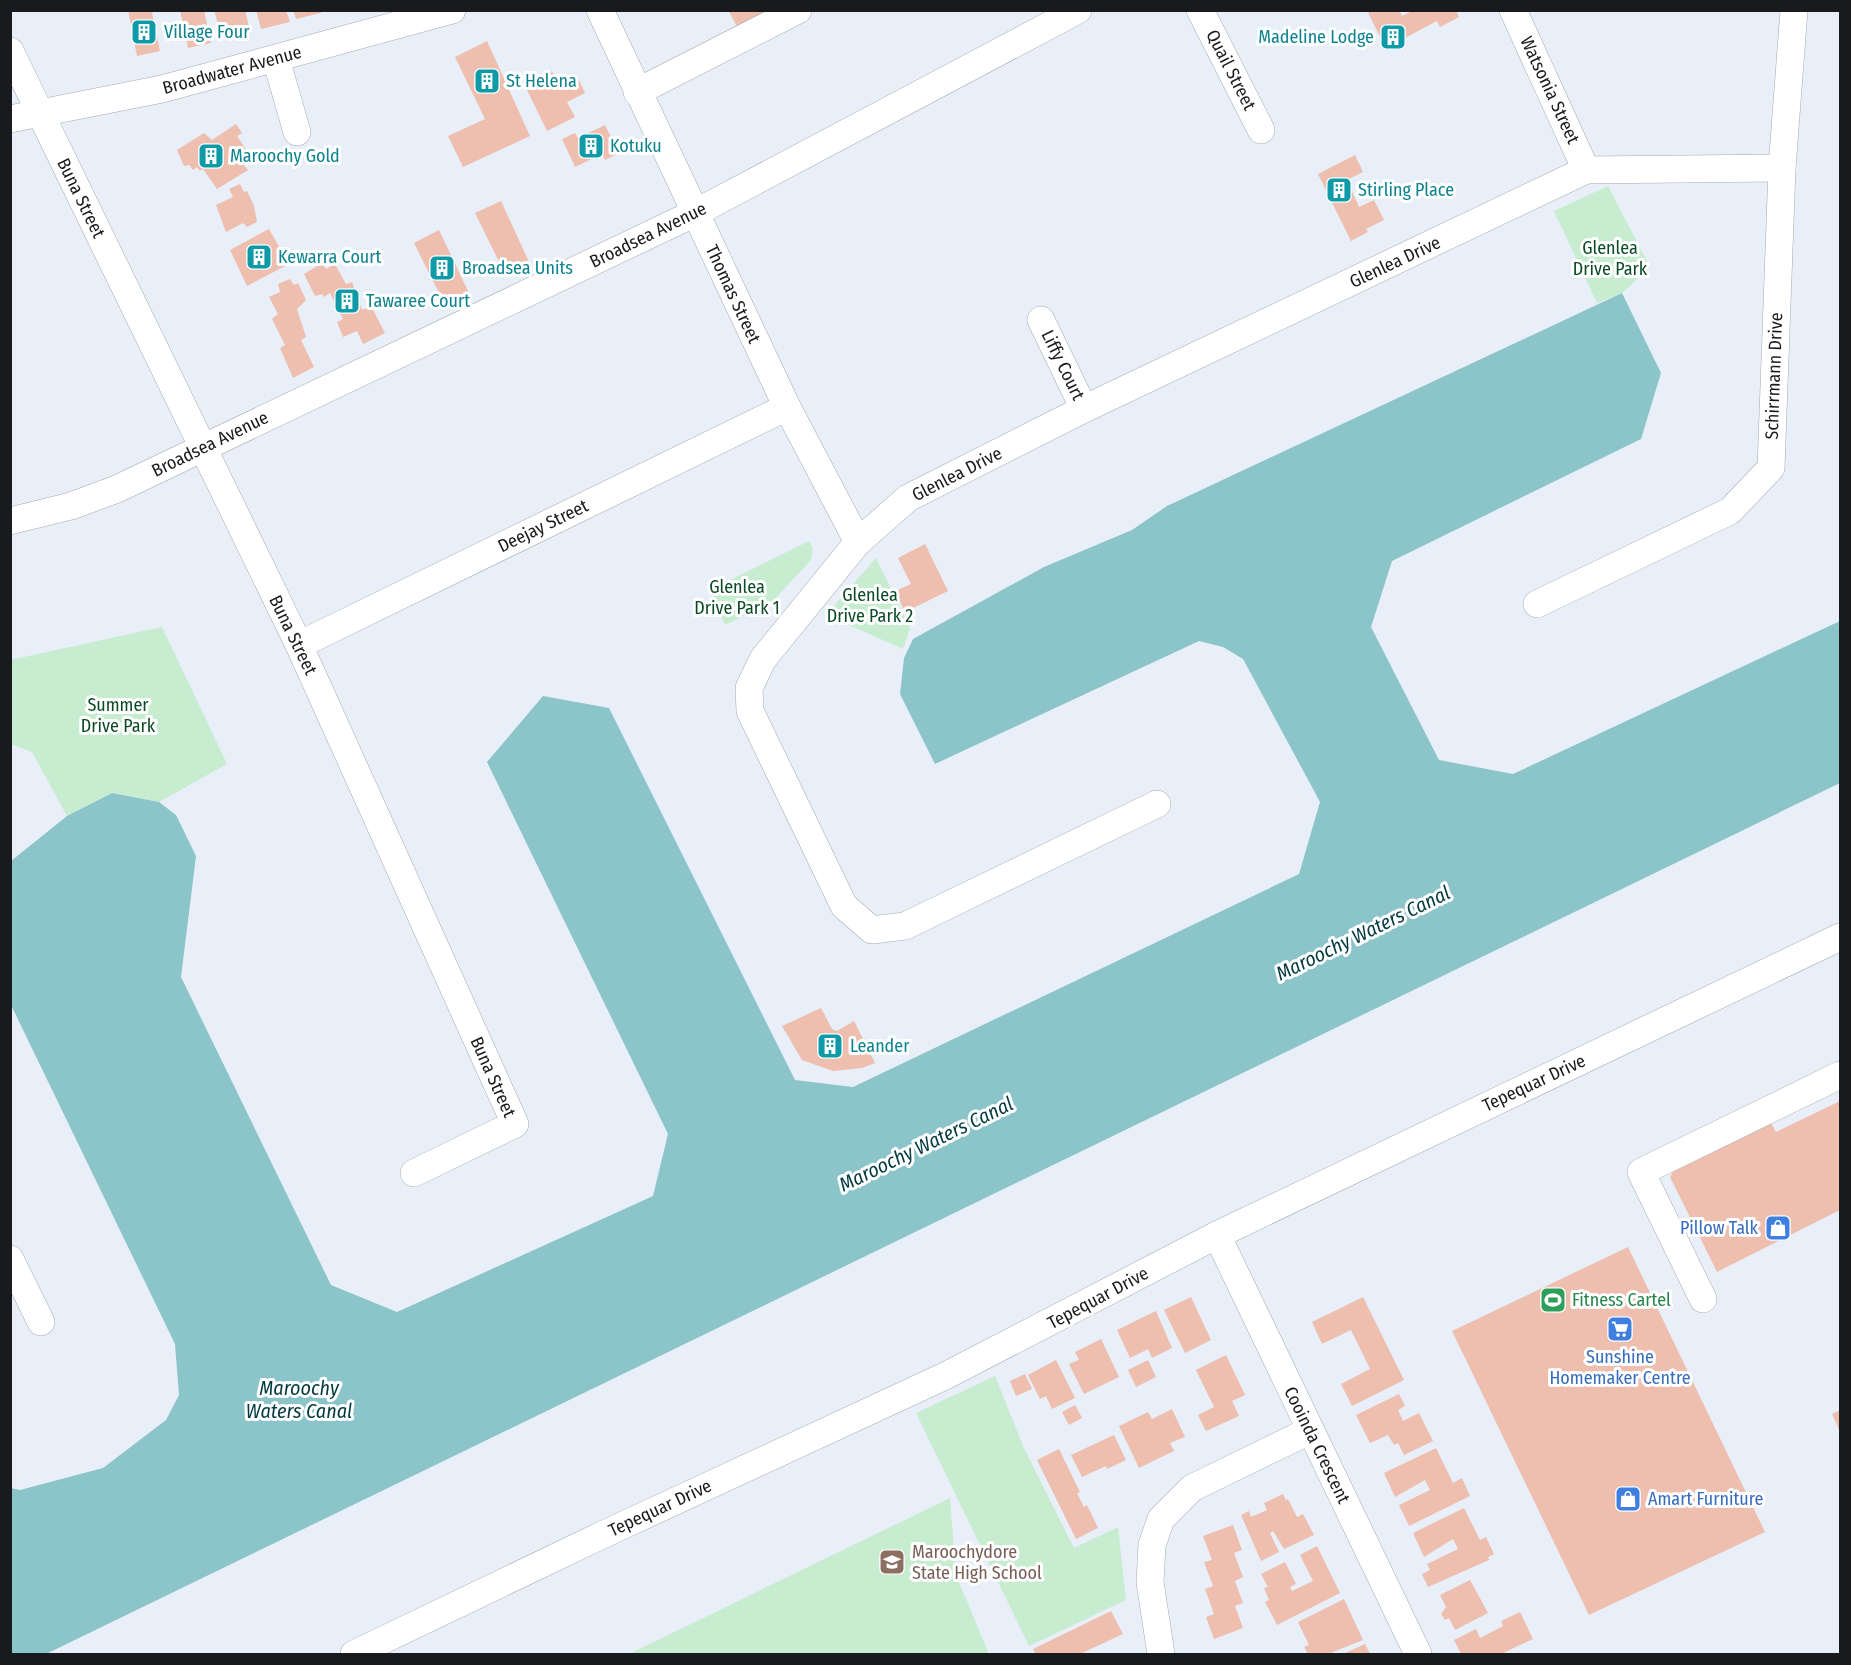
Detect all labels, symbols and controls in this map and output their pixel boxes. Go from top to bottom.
building icon: Village Four [129,17,159,47]
place label: Village Four [164,21,250,43]
building icon: Madeline Lodge [1378,22,1408,52]
street label: Quail Street [1201,26,1261,114]
place label: Madeline Lodge [1258,26,1374,48]
street label: Watsonia Street [1515,33,1585,147]
street label: Broadwater Avenue [160,41,304,99]
building icon: St Helena [472,66,502,96]
place label: St Helena [506,70,577,92]
building icon: Kotuku [576,131,606,161]
place label: Kotuku [610,135,662,157]
building icon: Maroochy Gold [196,141,226,171]
place label: Maroochy Gold [230,145,340,167]
street label: Buna Street [52,155,110,242]
building icon: Stirling Place [1324,175,1354,205]
place label: Stirling Place [1358,179,1454,201]
street label: Broadsea Avenue [586,197,710,273]
street label: Glenlea Drive [1346,231,1444,293]
park label: Glenlea Drive Park [1573,237,1648,280]
street label: Thomas Street [701,241,765,347]
building icon: Kewarra Court [244,242,274,272]
place label: Kewarra Court [278,246,382,268]
building icon: Broadsea Units [427,253,457,283]
place label: Broadsea Units [462,257,573,279]
building icon: Tawaree Court [332,286,362,316]
place label: Tawaree Court [366,290,470,312]
street label: Schirrmann Drive [1761,312,1787,440]
street label: Liffy Court [1037,326,1090,404]
street label: Broadsea Avenue [148,406,272,482]
street label: Glenlea Drive [908,442,1006,506]
street label: Deejay Street [494,495,592,557]
park label: Glenlea Drive Park 1 [694,576,780,619]
park label: Glenlea Drive Park 2 [827,584,913,627]
street label: Buna Street [264,592,322,679]
park label: Summer Drive Park [81,694,156,737]
water label: Maroochy Waters Canal [1272,880,1454,986]
building icon: Leander [815,1031,845,1061]
street label: Buna Street [465,1033,521,1121]
place label: Leander [850,1035,910,1057]
street label: Tepequar Drive [1479,1049,1589,1116]
water label: Maroochy Waters Canal [835,1091,1017,1197]
shop icon: Pillow Talk [1763,1213,1793,1243]
place label: Pillow Talk [1680,1217,1759,1239]
street label: Tepequar Drive [1044,1262,1152,1334]
sports icon: Fitness Cartel [1538,1285,1568,1315]
place label: Fitness Cartel [1572,1289,1671,1311]
supermarket icon: Sunshine Homemaker Centre [1605,1314,1635,1344]
place label: Sunshine Homemaker Centre [1549,1346,1691,1389]
water label: Maroochy Waters Canal [246,1376,352,1423]
street label: Cooinda Crescent [1279,1383,1355,1507]
street label: Tepequar Drive [605,1474,715,1541]
shop icon: Amart Furniture [1613,1484,1643,1514]
place label: Amart Furniture [1648,1488,1764,1510]
place label: Maroochydore State High School [912,1541,1042,1584]
school or university icon: Maroochydore State High School [877,1547,907,1577]

